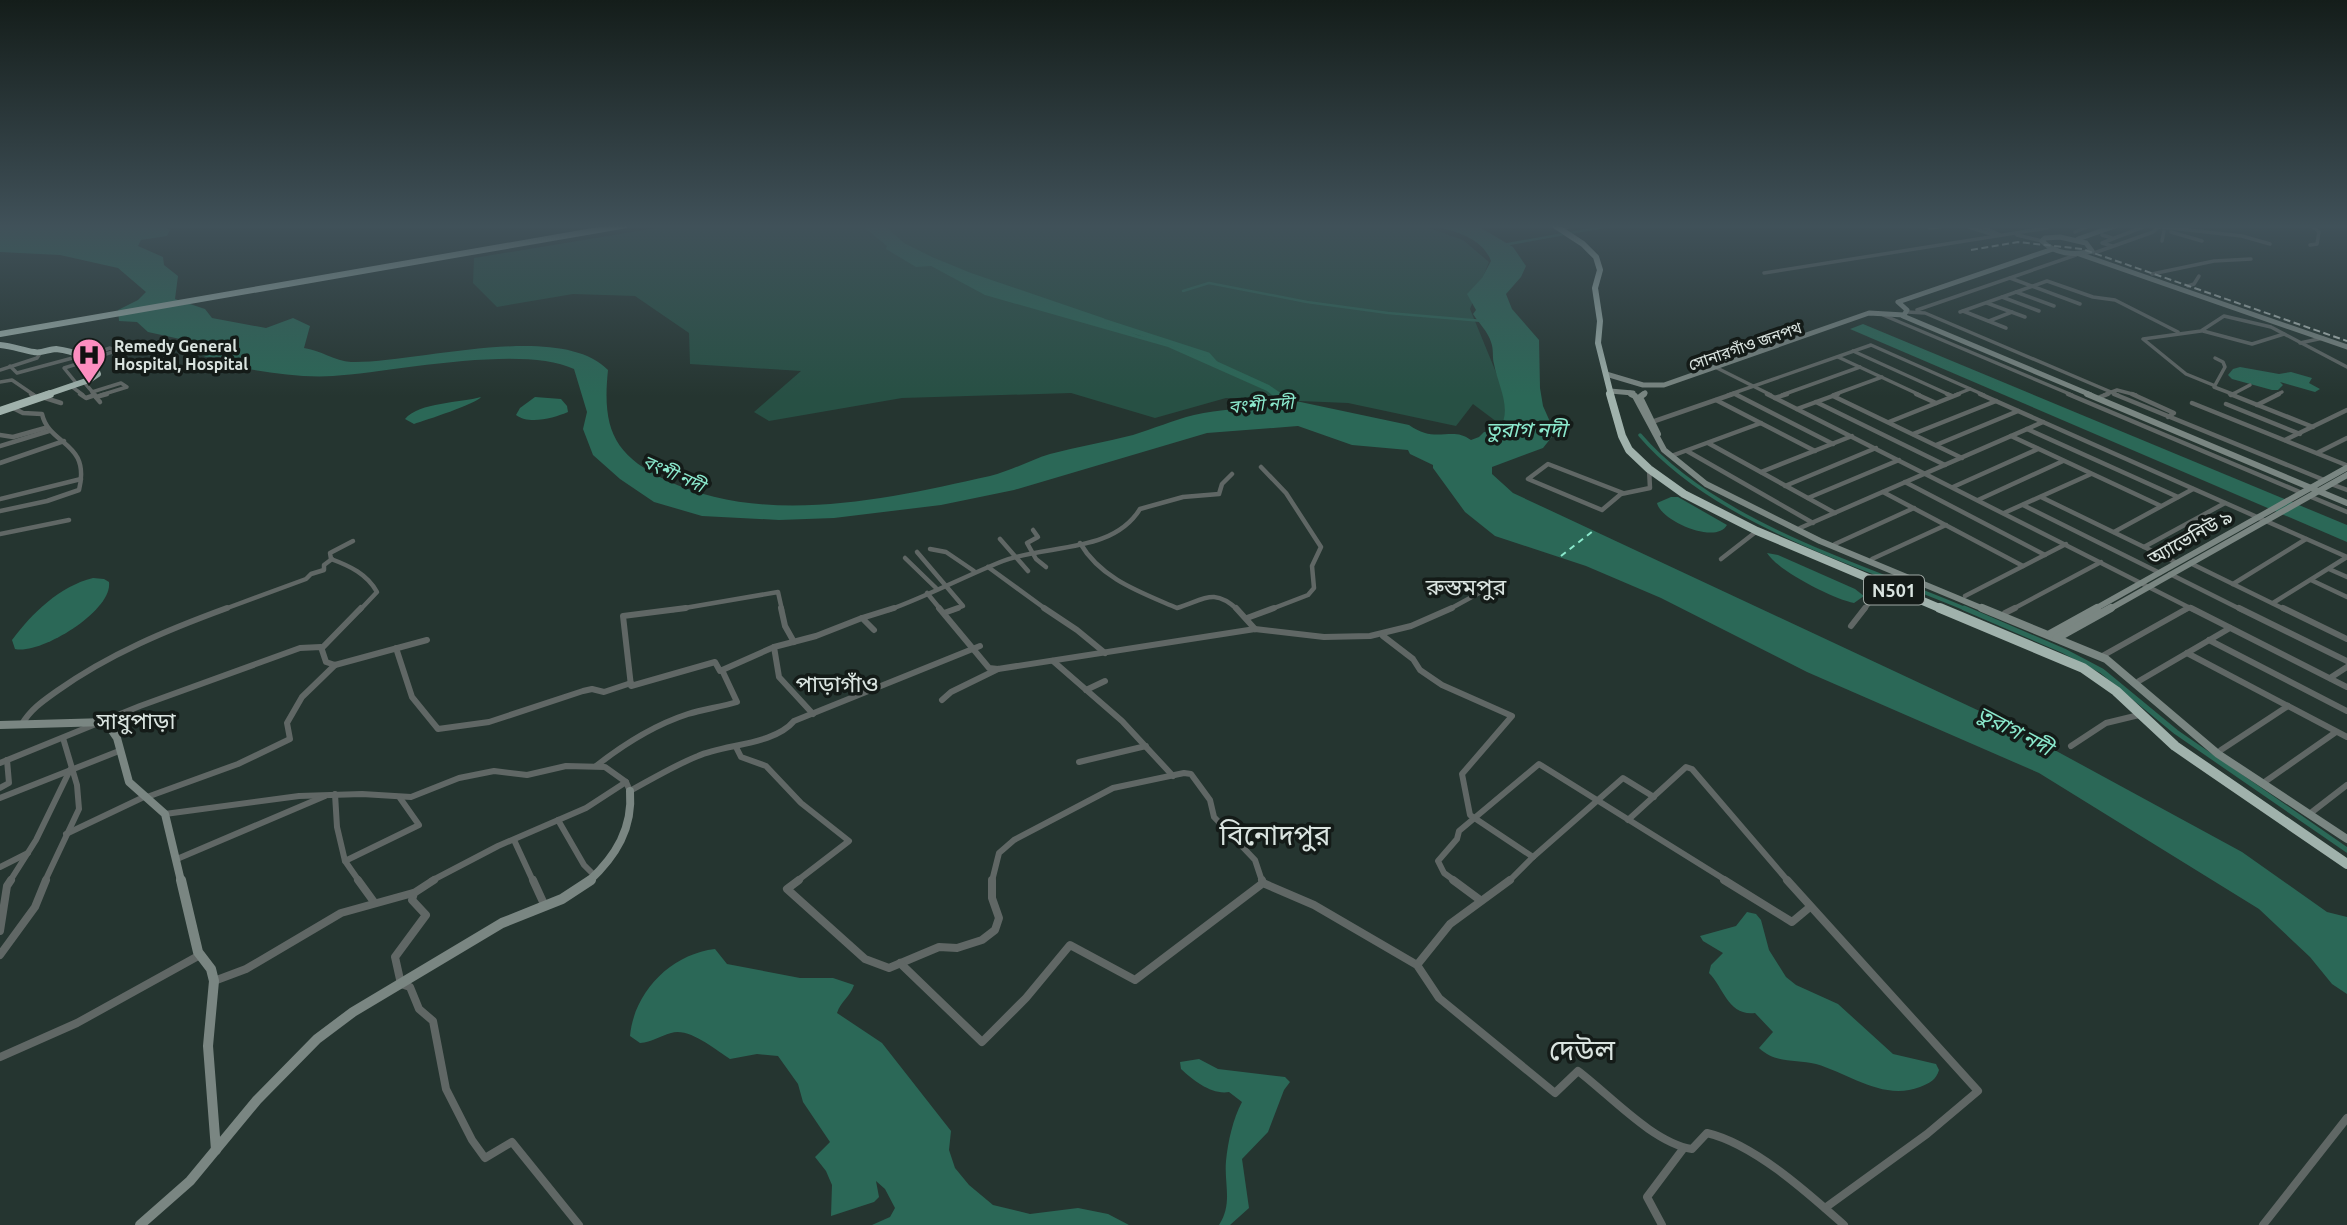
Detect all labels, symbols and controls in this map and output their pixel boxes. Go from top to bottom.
street label: সোনারগাঁও জনপথ [1686,318,1805,374]
hospital icon: Remedy General Hospital, Hospital [70,336,108,385]
place label: Remedy General Hospital, Hospital [114,337,248,373]
water label: বংশী নদী [1228,392,1298,416]
water label: তুরাগ নদী [1485,417,1571,443]
water label: বংশী নদী [640,451,711,497]
street label: অ্যাভেনিউ ৯ [2143,505,2236,570]
district label: রুস্তমপুর [1425,574,1506,601]
road number: N501 [1864,576,1924,604]
district label: পাড়াগাঁও [795,671,879,696]
water label: তুরাগ নদী [1973,700,2060,763]
district label: সাধুপাড়া [95,708,176,735]
district label: বিনোদপুর [1219,819,1331,852]
district label: দেউল [1549,1034,1616,1065]

